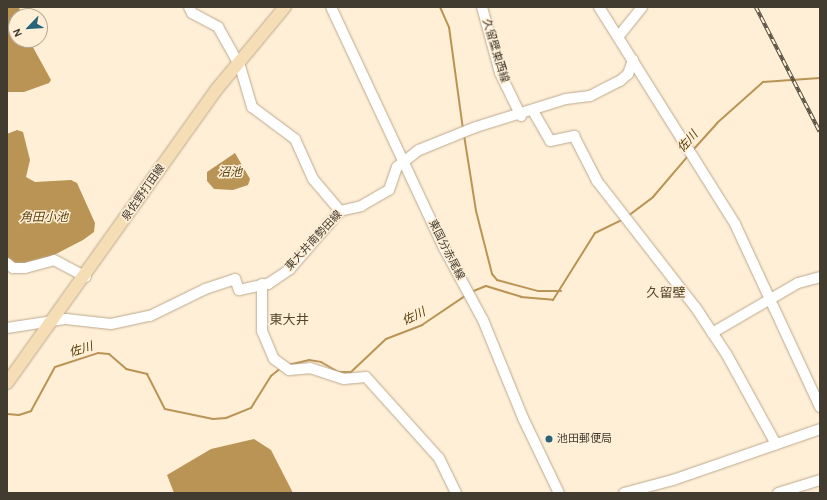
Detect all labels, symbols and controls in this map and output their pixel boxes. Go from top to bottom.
north arrow [8,8,48,48]
street label: 久留壁東西線 [479,18,511,84]
text: N [11,27,24,39]
water label: 佐川 [675,128,701,156]
street label: 泉佐野打田線 [120,162,168,224]
water label: 沼池 [218,166,242,180]
street label: 東大井南勢田線 [283,208,345,274]
water label: 角田小池 [20,211,68,225]
street label: 東国分赤尾線 [425,218,467,282]
district label: 久留壁 [647,286,685,302]
water label: 佐川 [400,305,428,329]
district label: 東大井 [270,313,308,329]
water label: 佐川 [67,340,95,360]
place label: 池田郵便局 [557,432,612,446]
marker: 池田郵便局 [544,434,554,444]

